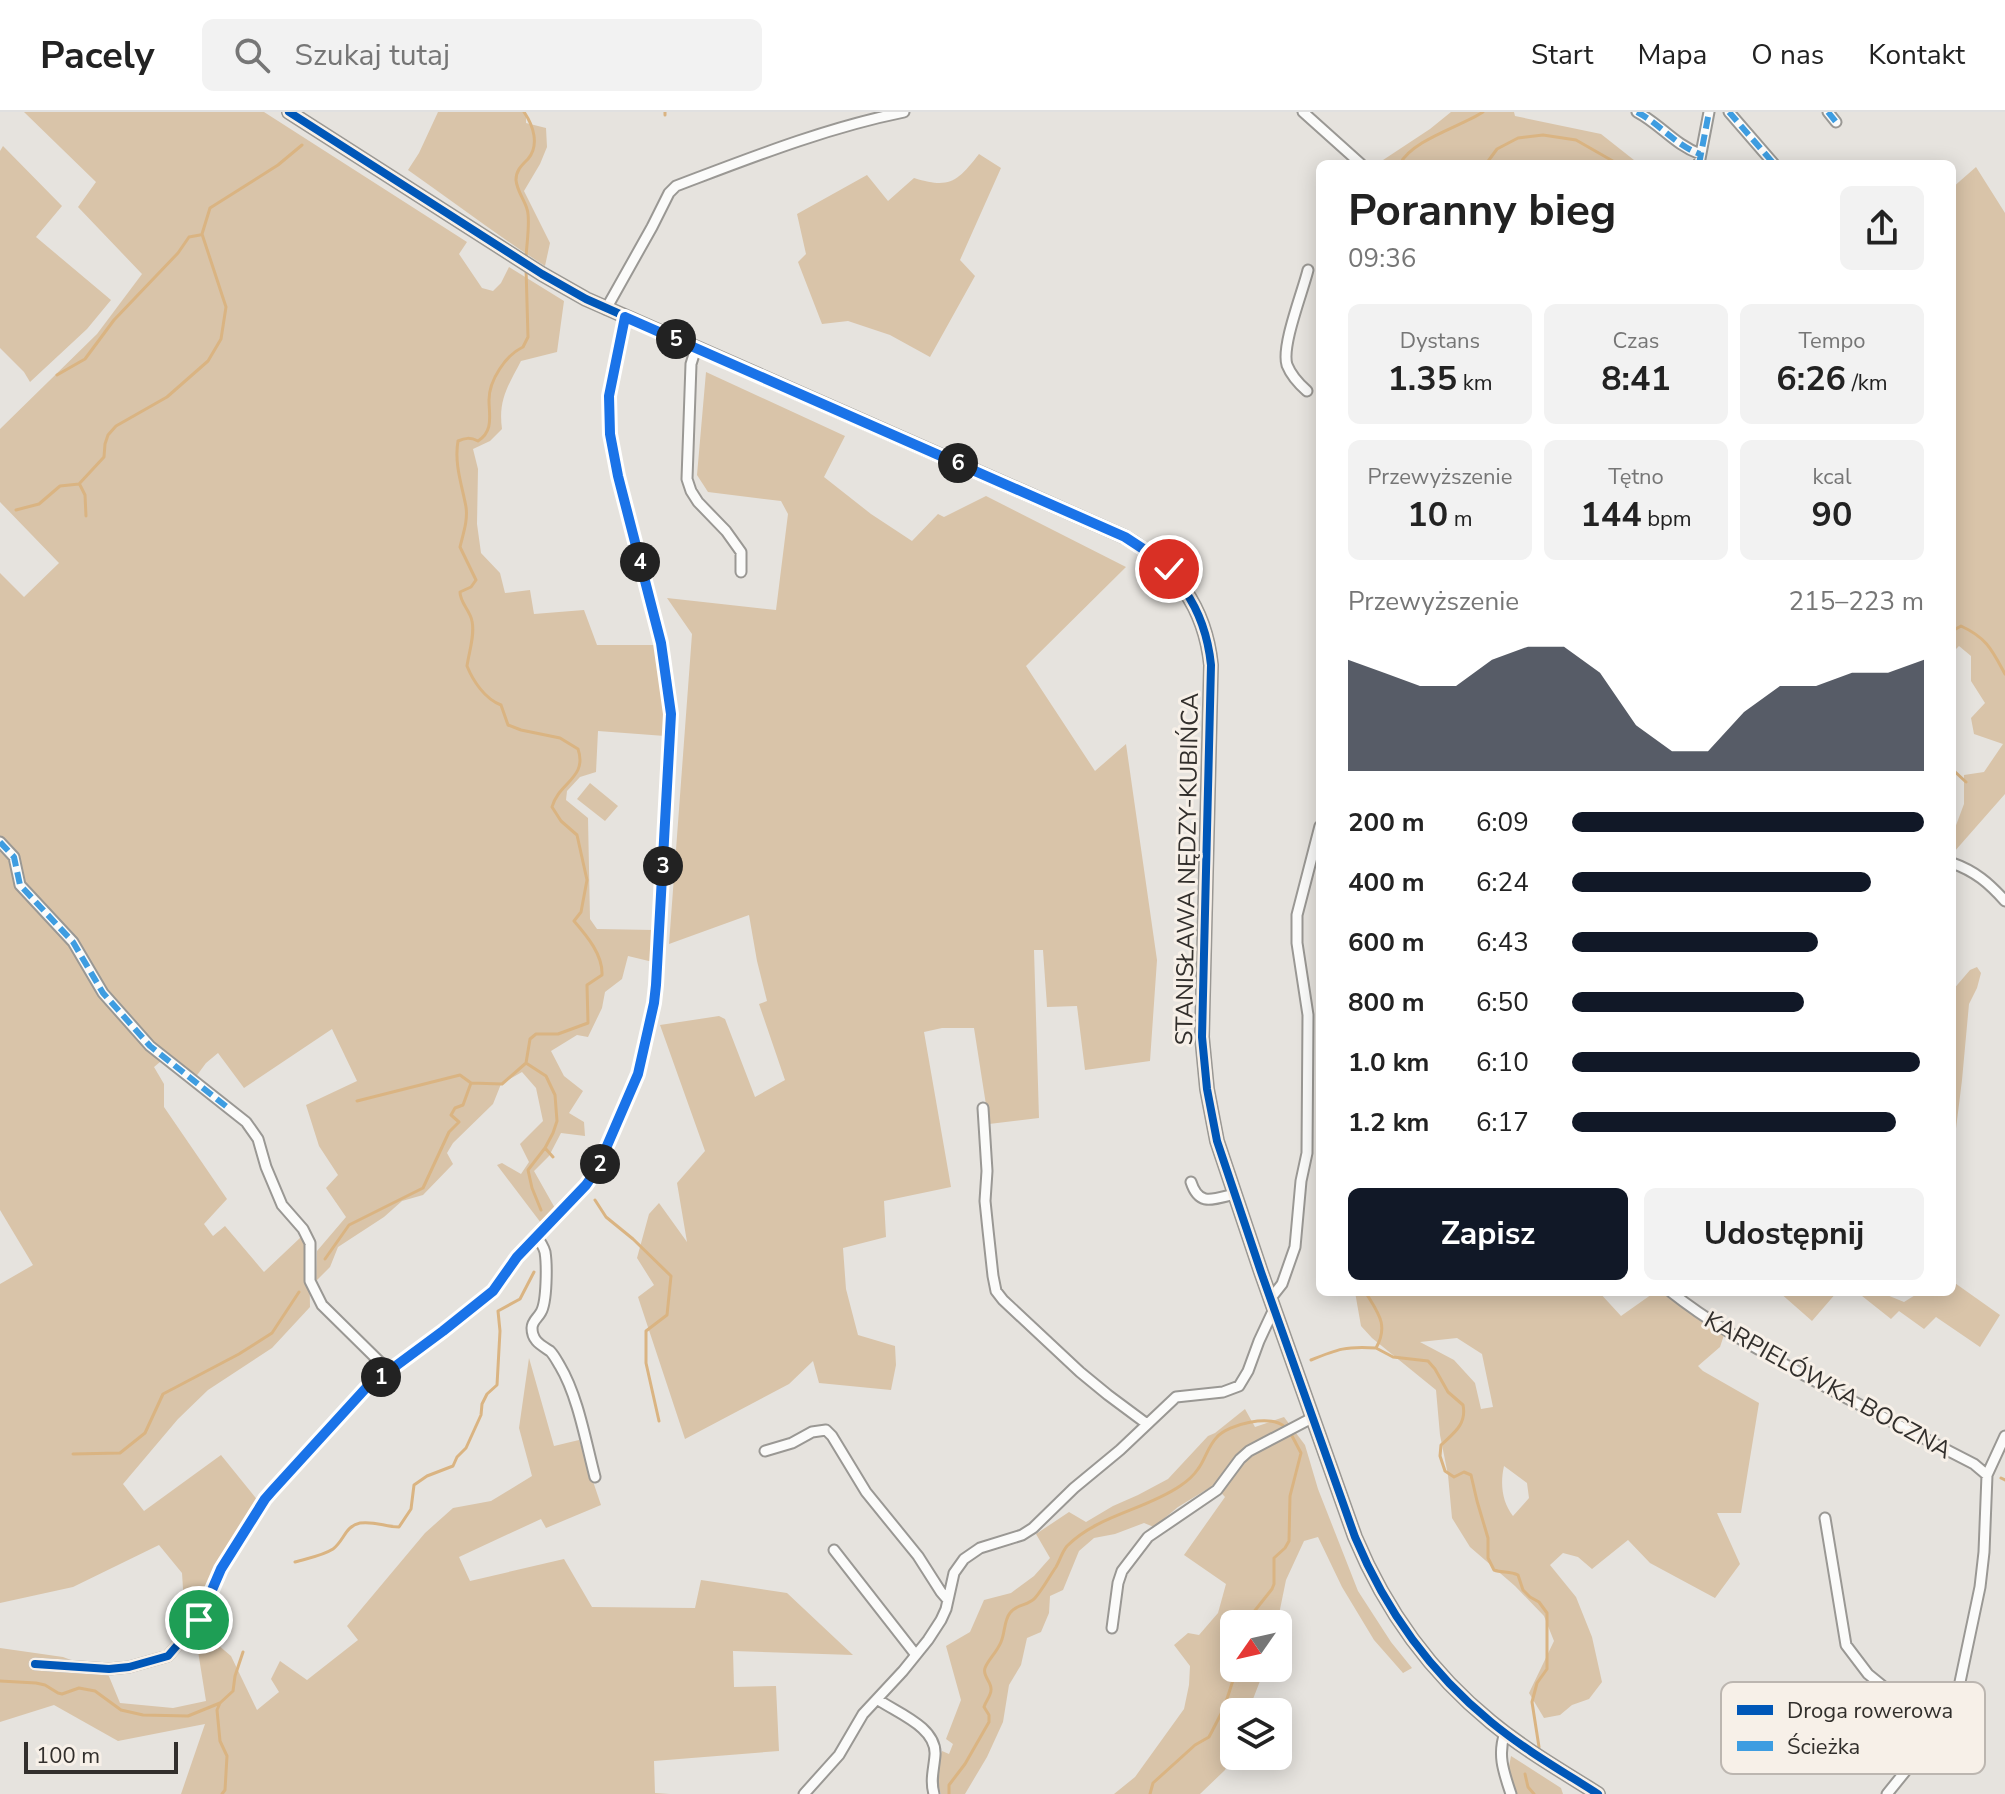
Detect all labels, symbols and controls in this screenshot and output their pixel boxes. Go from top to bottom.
search box [202,19,762,91]
text: Pacely [40,30,154,81]
icon: search [230,33,274,77]
text: Szukaj tutaj [294,35,450,76]
text: Start [1531,36,1593,74]
text: Mapa [1637,36,1707,74]
text: O nas [1751,36,1824,74]
text: Kontakt [1868,36,1965,74]
text: Poranny bieg [1348,181,1616,241]
button: share [1840,186,1924,270]
text: 09:36 [1348,241,1416,276]
pin: 5 [656,319,696,359]
text: 5 [669,324,683,354]
text: Dystans [1400,326,1480,356]
text: Czas [1613,326,1659,356]
text: Tempo [1798,326,1866,356]
text: 1.35 [1387,356,1457,402]
text: 8:41 [1601,356,1671,402]
text: 6:26 [1776,356,1846,402]
text: km [1457,368,1493,398]
text: /km [1846,368,1888,398]
pin: 6 [938,443,978,483]
text: 6 [951,448,965,478]
text: Przewyższenie [1368,462,1512,492]
text: Tętno [1608,462,1664,492]
text: kcal [1813,462,1852,492]
text: 10 [1407,492,1448,538]
text: 144 [1580,492,1642,538]
text: 90 [1812,492,1852,538]
text: m [1448,504,1473,534]
text: bpm [1642,504,1692,534]
pin [1135,535,1203,603]
pin: 4 [620,542,660,582]
text: 4 [633,547,647,577]
icon: check [1147,547,1191,591]
text: Przewyższenie [1348,584,1519,619]
text: 215–223 m [1788,584,1924,619]
street label: STANISŁAWA NĘDZY-KUBIŃCA [1168,692,1206,1046]
text: 200 m [1348,805,1425,840]
text: 6:09 [1476,805,1529,840]
pin: 3 [643,846,683,886]
text: 3 [656,851,670,881]
text: 400 m [1348,865,1425,900]
text: 6:24 [1476,865,1529,900]
text: 600 m [1348,925,1425,960]
text: 6:43 [1476,925,1529,960]
text: 800 m [1348,985,1425,1020]
text: 6:50 [1476,985,1529,1020]
text: 1.0 km [1348,1045,1429,1080]
text: 6:10 [1476,1045,1529,1080]
text: 1.2 km [1348,1105,1429,1140]
text: 6:17 [1476,1105,1529,1140]
pin: 2 [580,1144,620,1184]
text: 2 [593,1149,607,1179]
button: Zapisz [1348,1188,1628,1280]
button: Udostępnij [1644,1188,1924,1280]
street label: KARPIELÓWKA BOCZNA [1699,1304,1958,1467]
pin: 1 [361,1357,401,1397]
text: 1 [374,1362,388,1392]
pin [165,1586,233,1654]
icon: arrive [177,1598,221,1642]
north arrow [1220,1610,1292,1682]
map controls [1220,1610,1292,1770]
legend [1721,1682,1985,1774]
text: Droga rowerowa [1787,1696,1953,1726]
button: layers [1220,1698,1292,1770]
text: Ścieżka [1787,1732,1860,1762]
scale bar [24,1738,178,1774]
text: 100 m [36,1741,100,1771]

